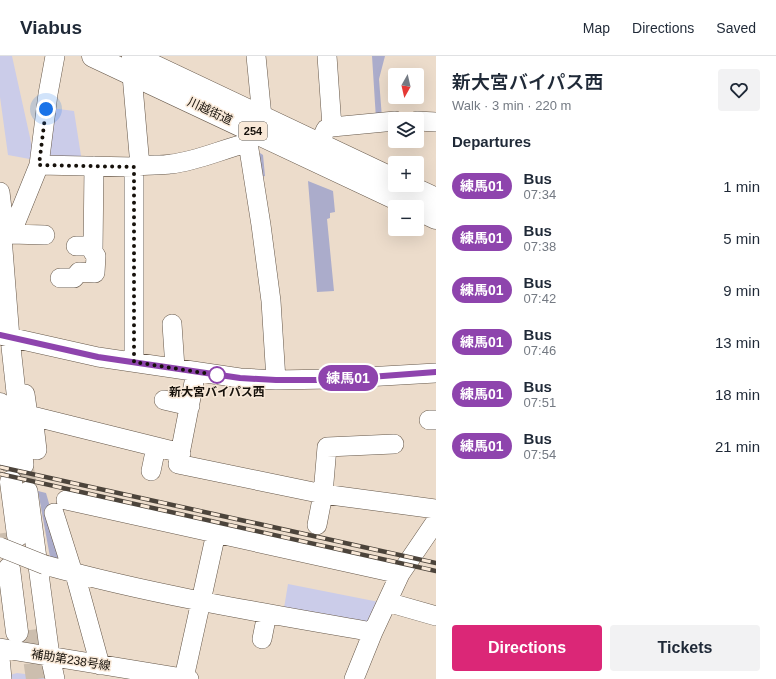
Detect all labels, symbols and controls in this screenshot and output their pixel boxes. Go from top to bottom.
text: Viabus [20,17,82,38]
text: Map [583,20,610,36]
text: Directions [632,20,694,36]
text: Saved [716,20,756,36]
north arrow [388,68,424,104]
map controls [388,68,424,236]
button: heart [718,69,760,111]
text: 新大宮バイパス西 [452,72,604,93]
street label: 川越街道 [185,95,235,127]
text: Walk · 3 min · 220 m [452,98,571,113]
your location [36,99,56,119]
button: layers [388,112,424,148]
road number: 254 [239,122,267,140]
text: Departures [452,133,531,150]
button: + [388,156,424,192]
text: Bus [524,170,552,187]
text: 練馬01 [460,178,504,194]
text: 1 min [723,178,760,195]
text: 07:34 [524,187,556,202]
button: − [388,200,424,236]
text: Bus [524,222,552,239]
text: 練馬01 [460,230,504,246]
text: 5 min [723,230,760,247]
text: 07:38 [524,239,556,254]
text: Bus [524,274,552,291]
text: 練馬01 [460,282,504,298]
text: 9 min [723,282,760,299]
text: 07:42 [524,291,556,306]
text: Bus [524,326,552,343]
text: 練馬01 [460,334,504,350]
text: 13 min [715,334,760,351]
text: 07:46 [524,343,556,358]
line badge: 練馬01 [320,365,376,391]
marker: 新大宮バイパス西 [208,366,226,384]
text: 練馬01 [326,370,370,386]
text: Bus [524,378,552,395]
place label: 新大宮バイパス西 [169,385,265,399]
text: 練馬01 [460,386,504,402]
text: 18 min [715,386,760,403]
text: 07:51 [524,395,556,410]
text: Bus [524,430,552,447]
text: 練馬01 [460,438,504,454]
text: 21 min [715,438,760,455]
text: 07:54 [524,447,556,462]
button: Directions [452,625,602,671]
button: Tickets [610,625,760,671]
street label: 補助第238号線 [30,647,112,673]

